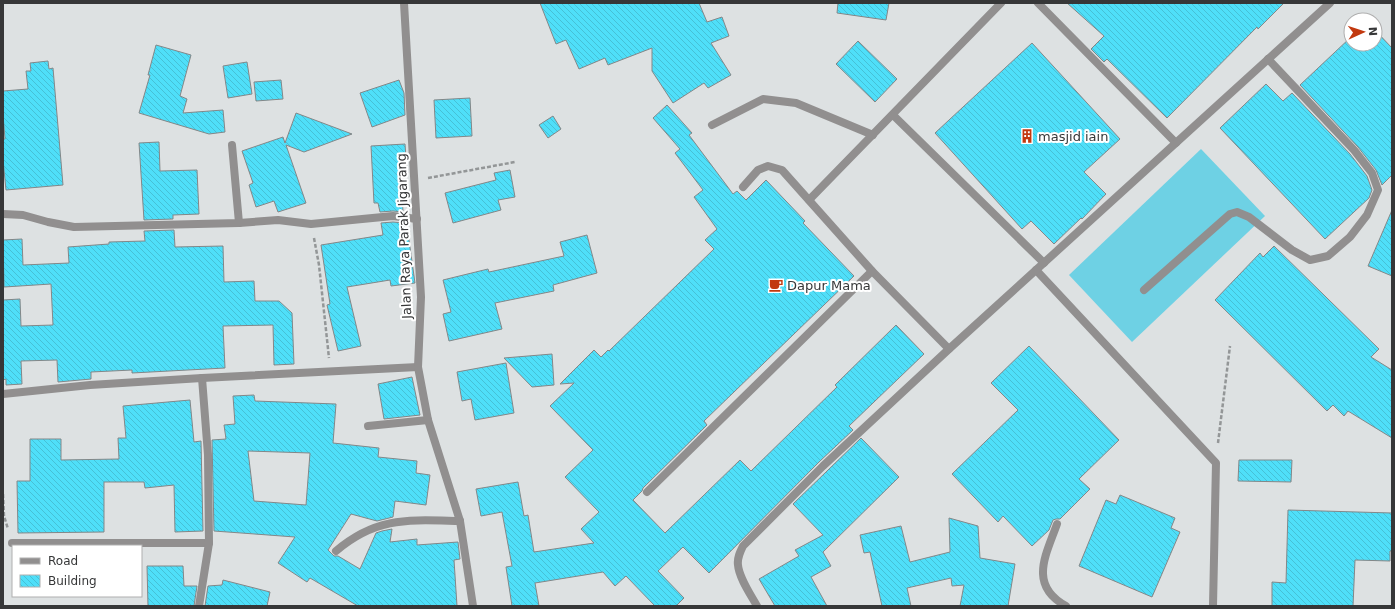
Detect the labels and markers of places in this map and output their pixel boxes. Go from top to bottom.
building icon: masjid iain [1019,128,1035,144]
place label: masjid iain [1038,129,1108,144]
cafe icon: Dapur Mama [768,277,784,293]
place label: Dapur Mama [787,278,871,293]

